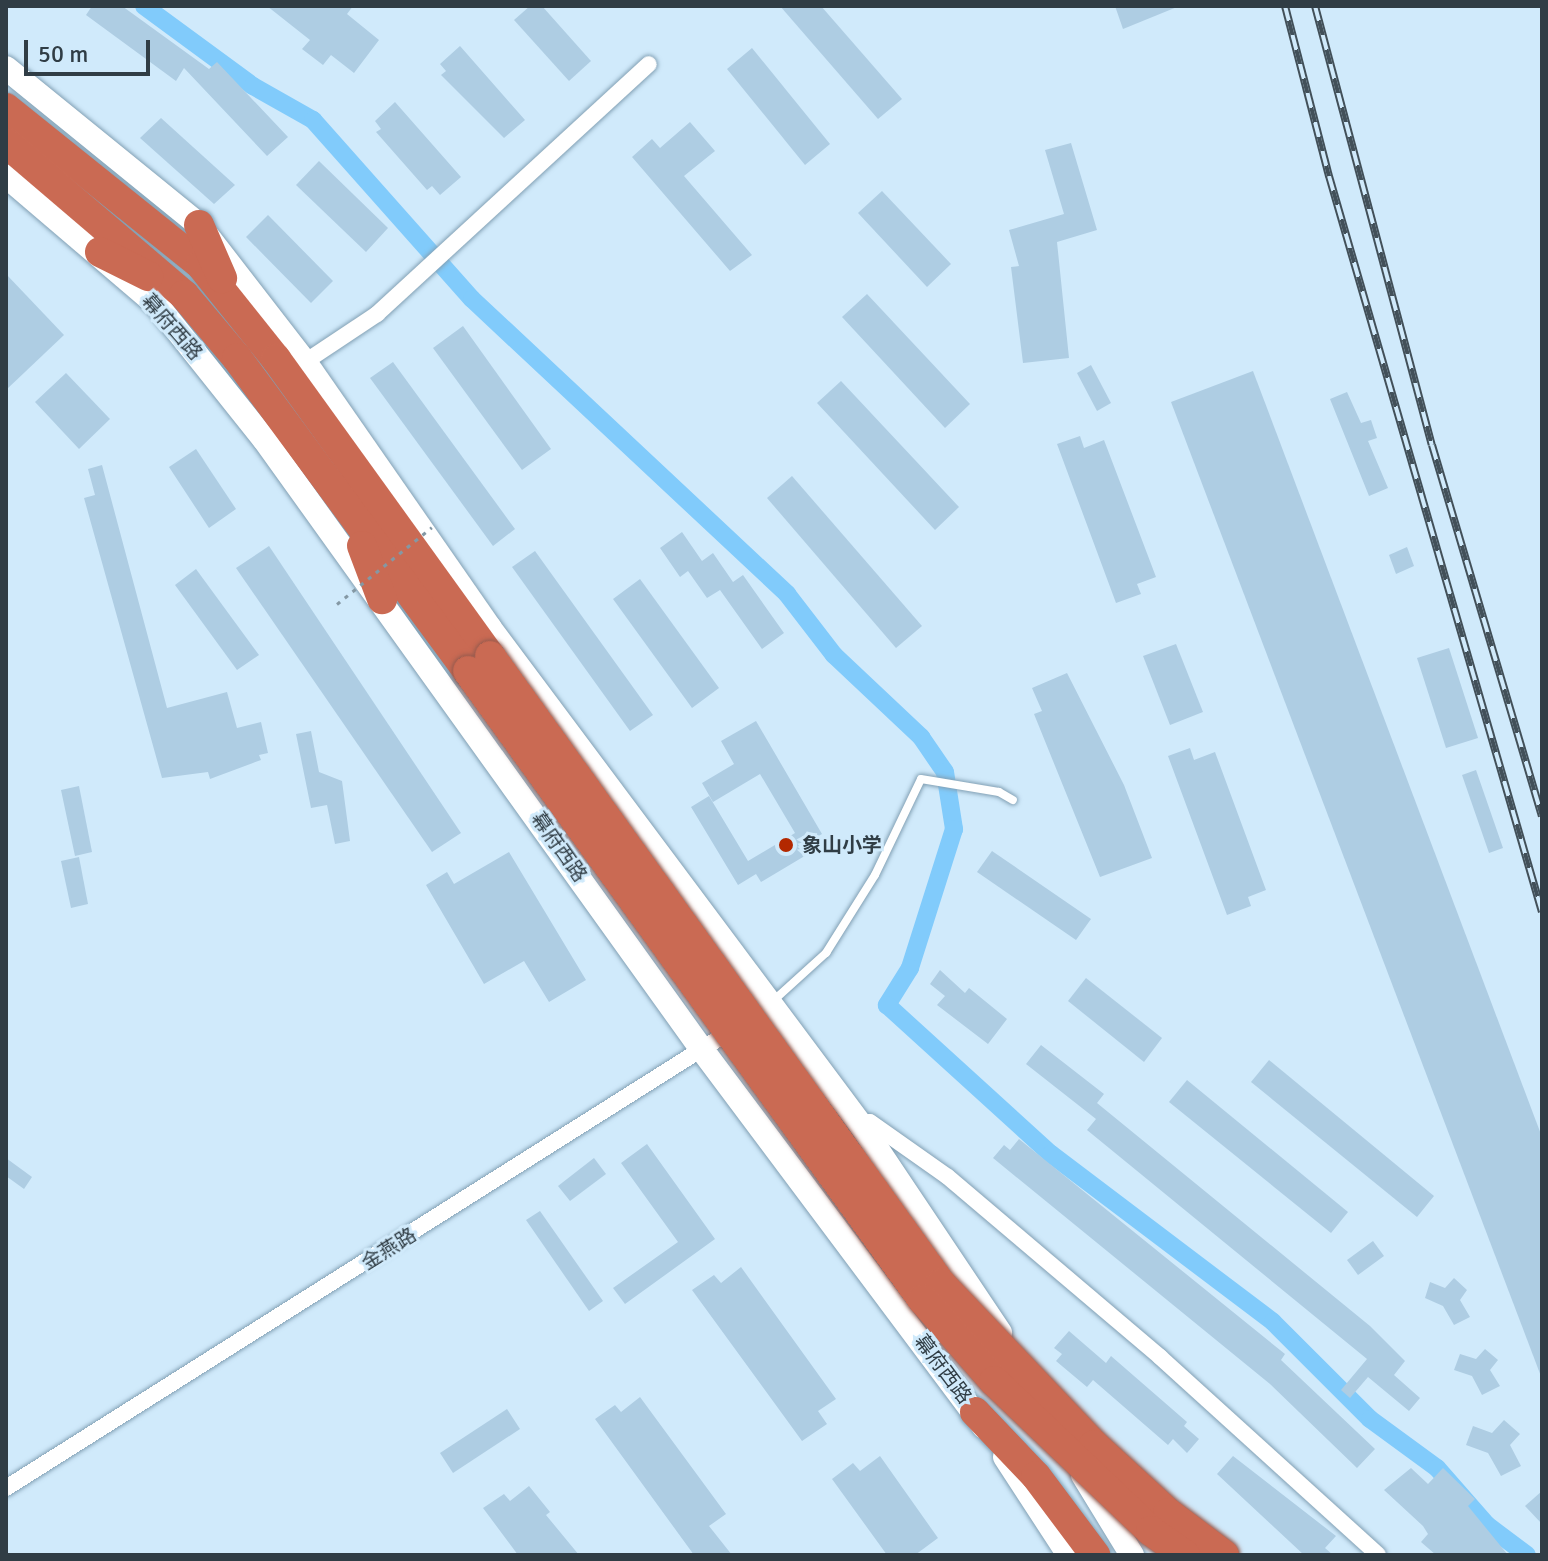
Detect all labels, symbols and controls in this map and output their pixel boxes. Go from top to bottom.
scale bar [28,24,154,74]
text: 50 m [38,39,88,69]
street label: 幕府西路 [137,289,207,365]
street label: 幕府西路 [526,807,592,887]
place label: 象山小学 [802,833,882,857]
marker: 象山小学 [777,836,795,854]
street label: 金燕路 [357,1223,421,1275]
street label: 幕府西路 [909,1330,977,1408]

